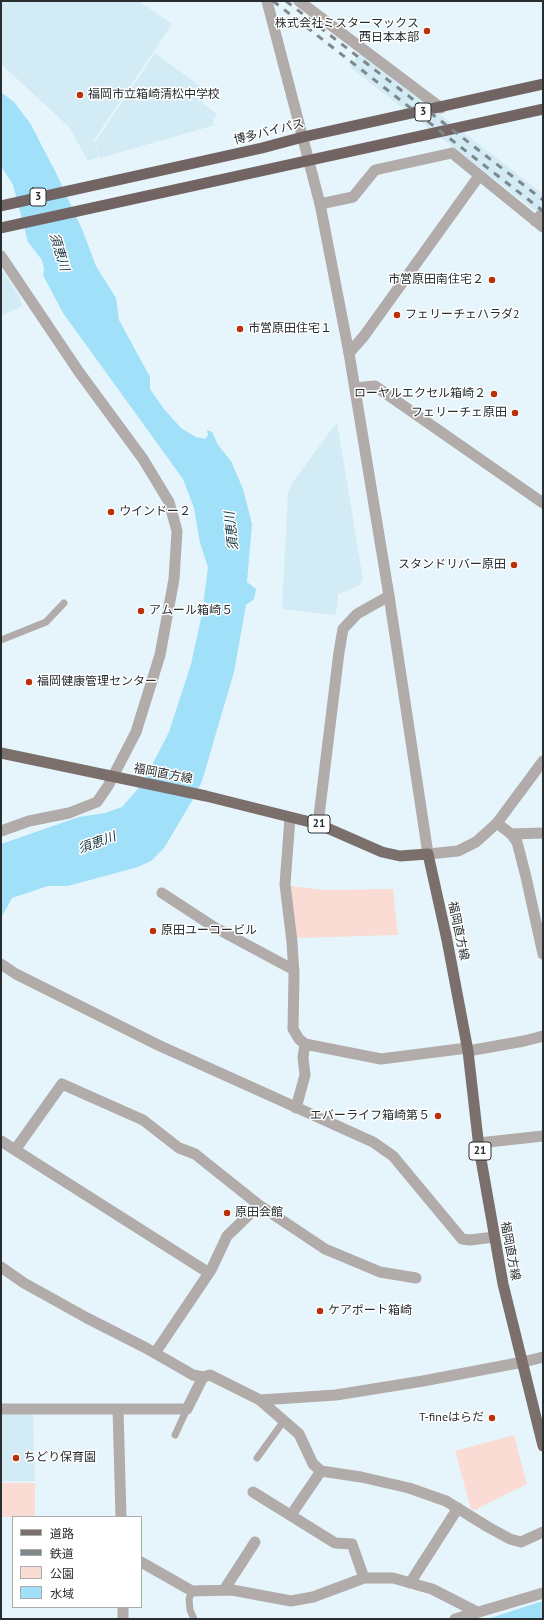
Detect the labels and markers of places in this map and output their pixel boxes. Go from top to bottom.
place label: 株式会社ミスターマックス 西日本本部 [275,17,419,45]
marker: 株式会社ミスターマックス 西日本本部 [422,26,432,36]
place label: 福岡市立箱崎清松中学校 [88,88,220,102]
marker: 福岡市立箱崎清松中学校 [75,90,85,100]
place label: 市営原田南住宅２ [388,273,484,287]
marker: 市営原田南住宅２ [487,275,497,285]
place label: フェリーチェハラダ2 [405,308,520,322]
marker: フェリーチェハラダ2 [392,310,402,320]
place label: 市営原田住宅１ [248,322,332,336]
marker: 市営原田住宅１ [235,324,245,334]
place label: ローヤルエクセル箱崎２ [354,387,486,401]
marker: ローヤルエクセル箱崎２ [489,389,499,399]
place label: フェリーチェ原田 [411,406,507,420]
marker: フェリーチェ原田 [510,408,520,418]
place label: ウインドー２ [119,505,191,519]
marker: ウインドー２ [106,507,116,517]
place label: スタンドリバー原田 [398,558,506,572]
marker: スタンドリバー原田 [509,560,519,570]
place label: アムール箱崎５ [149,604,233,618]
marker: アムール箱崎５ [136,606,146,616]
place label: 福岡健康管理センター [37,675,157,689]
marker: 福岡健康管理センター [24,677,34,687]
place label: 原田ユーコービル [161,924,257,938]
marker: 原田ユーコービル [148,926,158,936]
place label: エバーライフ箱崎第５ [310,1109,430,1123]
marker: エバーライフ箱崎第５ [433,1111,443,1121]
place label: 原田会館 [235,1206,283,1220]
marker: 原田会館 [222,1208,232,1218]
place label: ケアポート箱崎 [328,1304,412,1318]
marker: ケアポート箱崎 [315,1306,325,1316]
place label: T-fineはらだ [419,1411,484,1425]
marker: T-fineはらだ [487,1413,497,1423]
place label: ちどり保育園 [24,1451,96,1465]
marker: ちどり保育園 [11,1453,21,1463]

